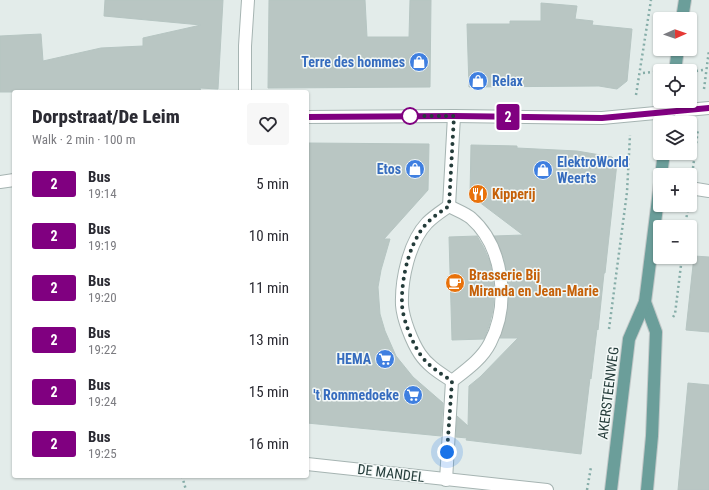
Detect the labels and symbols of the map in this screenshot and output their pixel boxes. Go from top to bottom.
north arrow [653,12,697,56]
shop icon: Terre des hommes [408,51,430,73]
place label: Terre des hommes [301,54,405,70]
shop icon: Relax [467,70,489,92]
place label: Relax [492,73,524,89]
line badge: 2 [495,104,521,130]
unlabelled marker [401,107,419,125]
place label: ElektroWorld Weerts [557,154,629,186]
shop icon: Etos [404,158,426,180]
shop icon: ElektroWorld Weerts [532,159,554,181]
place label: Etos [377,161,401,177]
restaurant icon: Kipperij [467,183,489,205]
place label: Kipperij [492,186,535,202]
place label: Brasserie Bij Miranda en Jean-Marie [469,267,599,299]
cafe icon: Brasserie Bij Miranda en Jean-Marie [444,272,466,294]
street label: AKERSTEENWEG [594,346,622,440]
supermarket icon: HEMA [374,348,396,370]
place label: HEMA [336,351,372,367]
supermarket icon: 't Rommedoeke [402,384,424,406]
place label: 't Rommedoeke [313,387,399,403]
your location [437,442,457,462]
street label: DE MANDEL [357,461,426,485]

